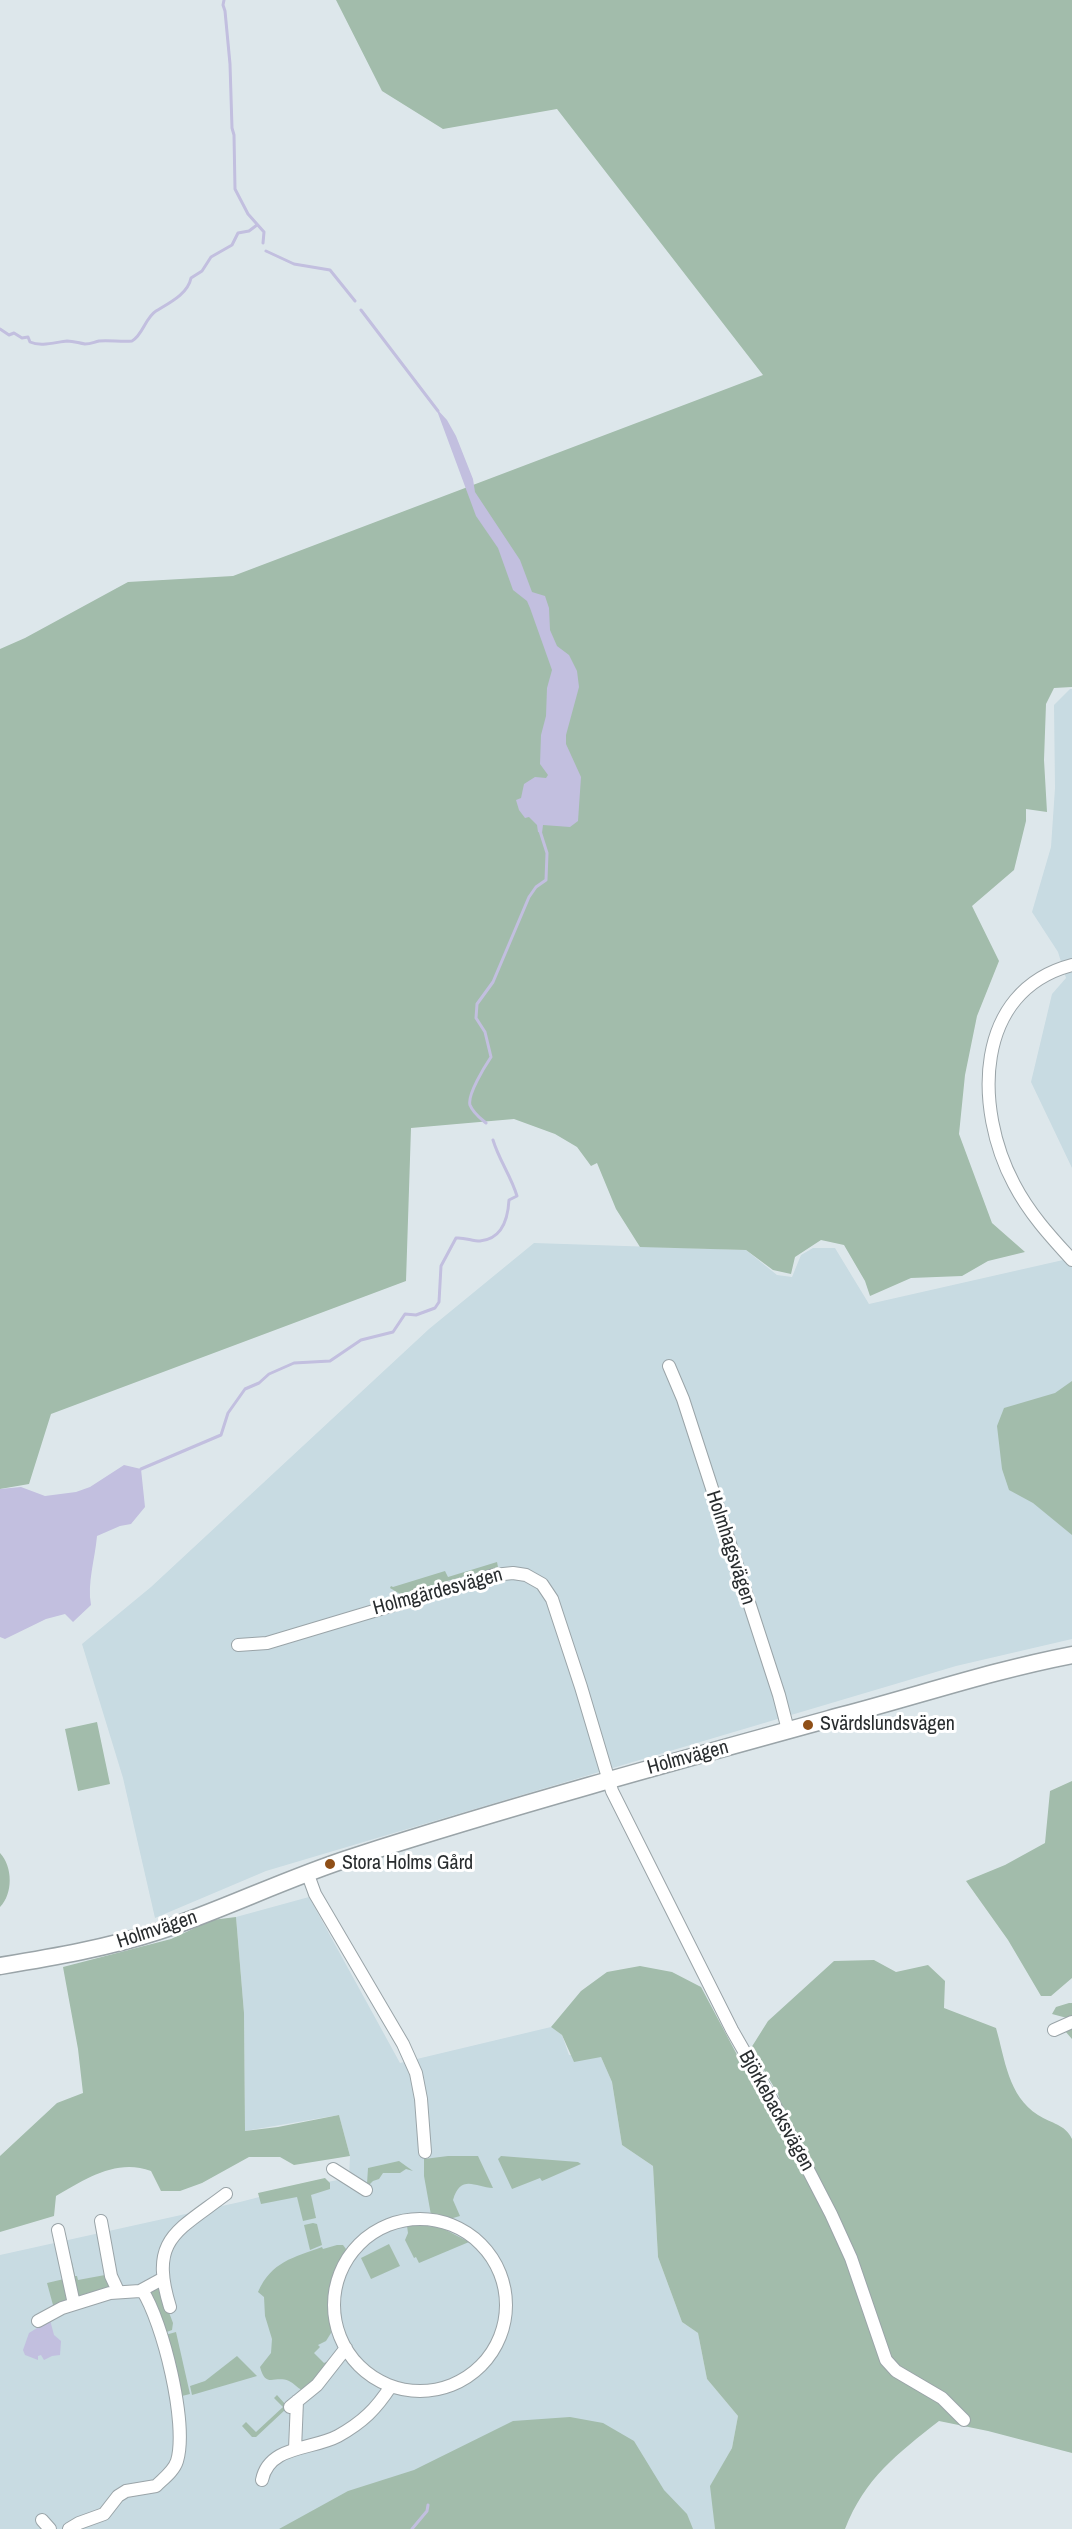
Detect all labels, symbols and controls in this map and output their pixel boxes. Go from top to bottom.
street label: Holmhagsvägen [700,1488,760,1608]
street label: Holmgärdesvägen [371,1563,505,1621]
place label: Svärdslundsvägen [820,1713,955,1737]
marker: Svärdslundsvägen [801,1718,815,1732]
street label: Holmvägen [645,1736,731,1780]
place label: Stora Holms Gård [342,1852,473,1876]
marker: Stora Holms Gård [323,1857,337,1871]
street label: Holmvägen [114,1906,200,1954]
street label: Björkebacksvägen [733,2047,819,2175]

